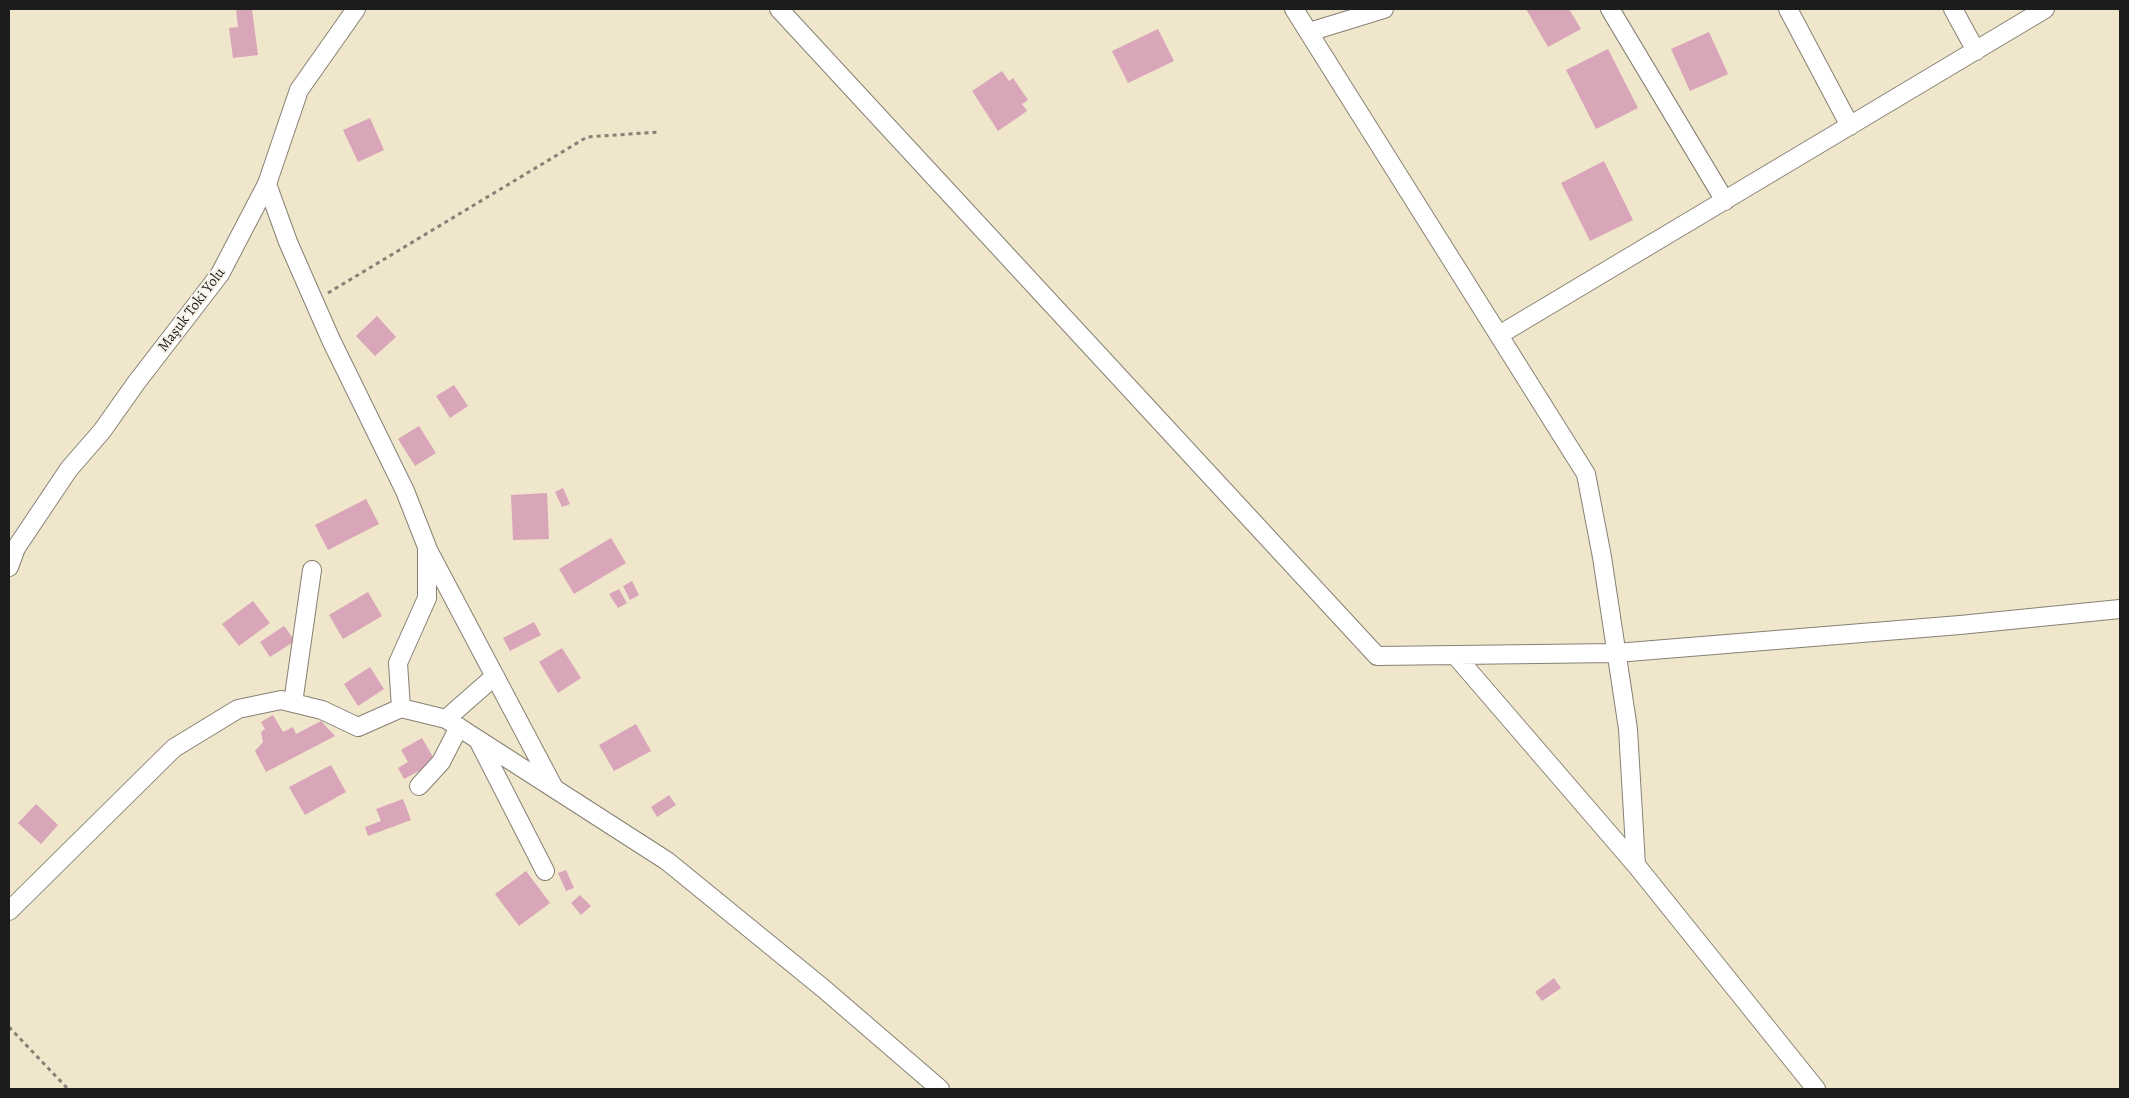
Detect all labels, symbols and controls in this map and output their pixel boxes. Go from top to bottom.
street label: Maşuk Toki Yolu [155,265,229,355]

